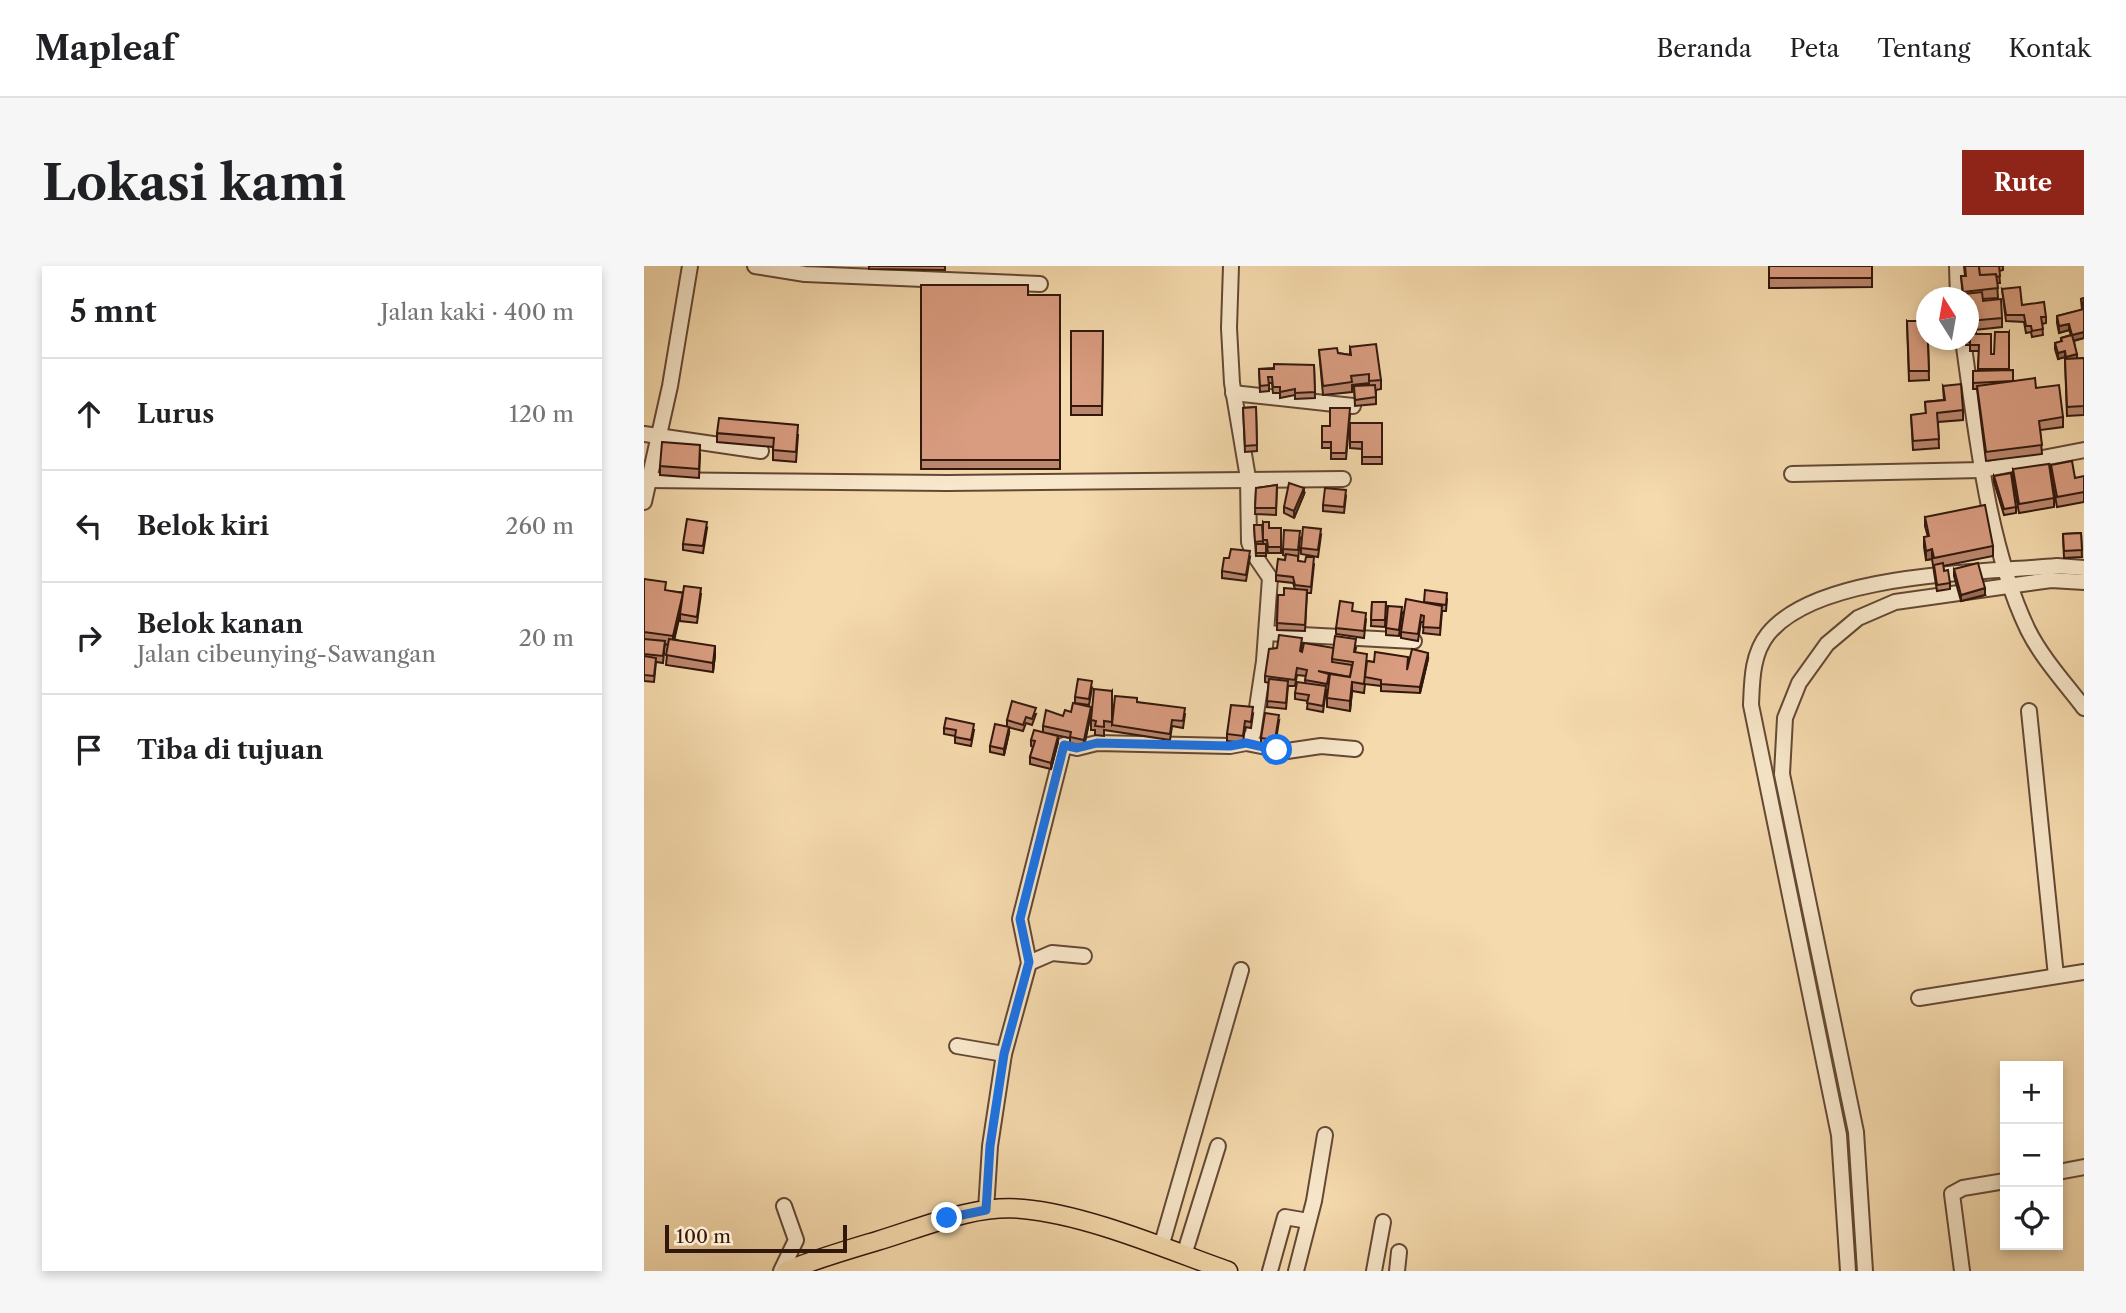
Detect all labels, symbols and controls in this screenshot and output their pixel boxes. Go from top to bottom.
text: Mapleaf [35,28,175,69]
text: Beranda [1656,34,1752,63]
text: Peta [1790,34,1839,63]
text: Tentang [1877,34,1970,63]
text: Kontak [2008,34,2091,63]
button: Rute [1962,150,2084,215]
text: Lokasi kami [42,152,346,213]
north arrow [1916,287,1979,350]
text: 5 mnt [70,293,157,330]
text: Jalan kaki · 400 m [381,298,574,326]
icon: ahead [70,395,108,433]
text: Lurus [137,398,214,430]
text: 120 m [509,400,574,428]
icon: left [70,507,108,545]
text: Belok kiri [137,510,269,542]
text: 260 m [505,512,574,540]
text: Belok kanan [137,608,303,640]
icon: right [70,619,108,657]
text: 20 m [519,624,574,652]
text: Jalan cibeunying-Sawangan [137,640,436,668]
icon: arrive [70,731,108,769]
text: Tiba di tujuan [137,734,323,766]
route start [1261,734,1292,765]
map controls [2000,1061,2063,1250]
button: + [2000,1061,2063,1124]
button: − [2000,1124,2063,1187]
button: locate [2000,1187,2063,1250]
route end [931,1202,962,1233]
scale bar [665,1222,847,1254]
text: 100 m [676,1225,731,1248]

